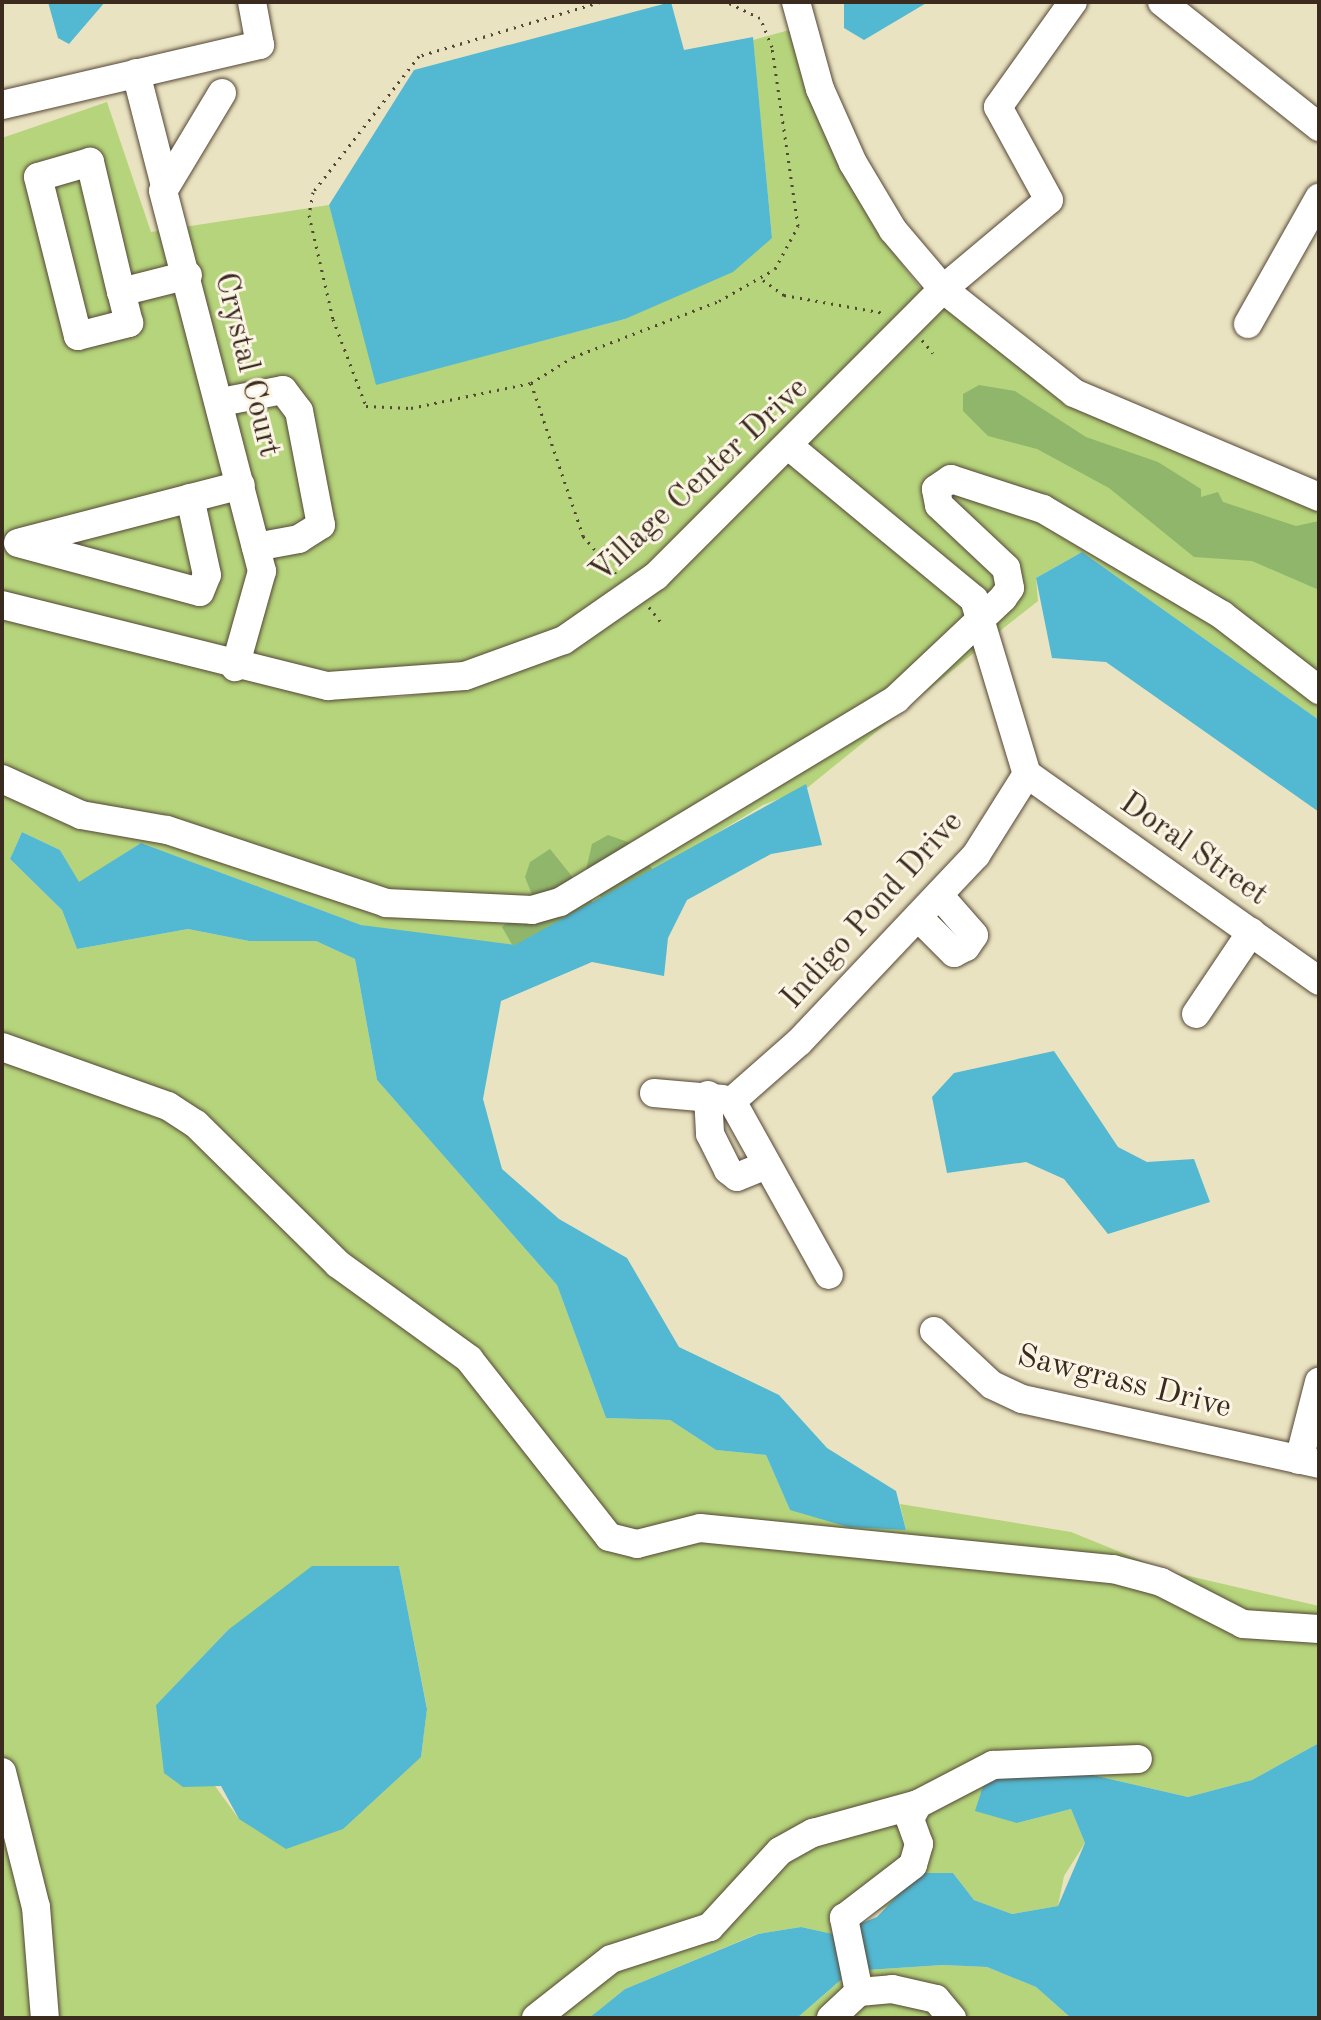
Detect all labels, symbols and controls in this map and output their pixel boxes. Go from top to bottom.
street label: Crystal Court [205,269,287,461]
street label: Village Center Drive [583,370,817,592]
street label: Doral Street [1111,785,1275,915]
street label: Indigo Pond Drive [774,804,972,1018]
street label: Sawgrass Drive [1013,1338,1235,1428]

